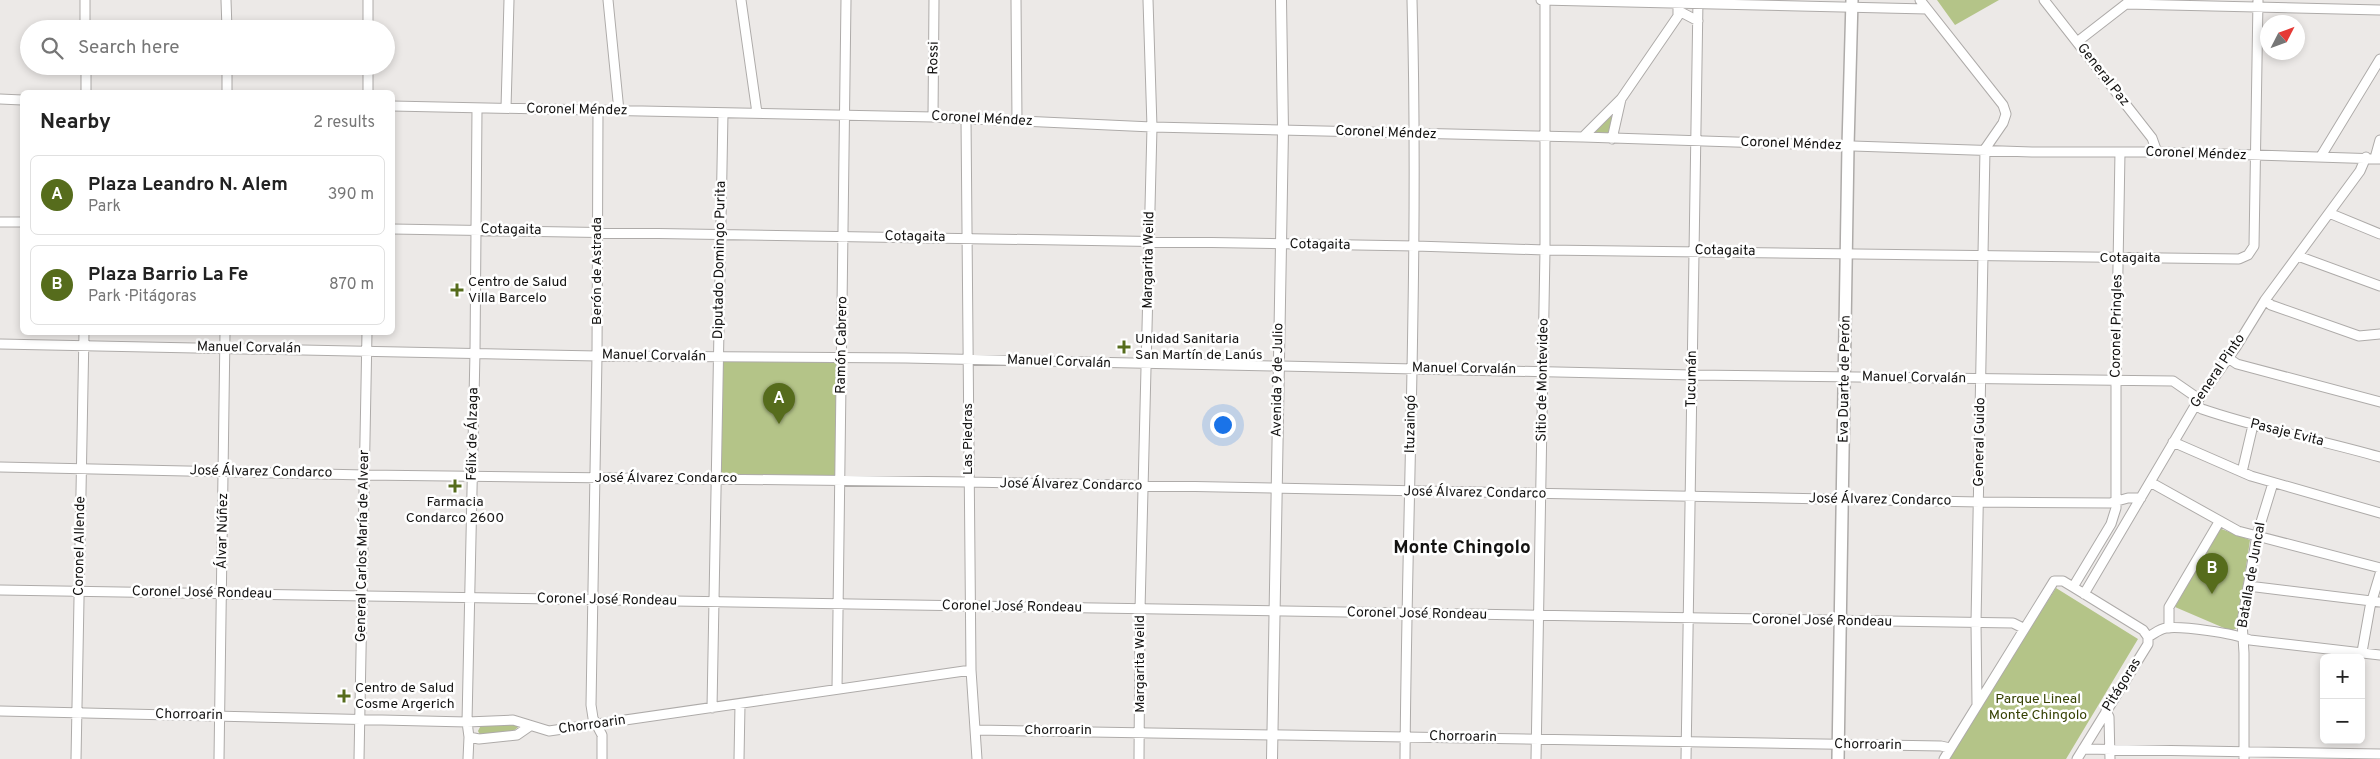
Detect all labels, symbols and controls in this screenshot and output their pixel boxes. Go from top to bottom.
north arrow [2260,15,2305,60]
search box [20,20,395,75]
icon: search [38,34,66,62]
text: Search here [78,36,180,60]
street label: General Paz [2073,40,2133,110]
street label: Rossi [925,41,943,75]
street label: Coronel Méndez [526,101,628,119]
street label: Coronel Méndez [931,108,1033,130]
text: Nearby [40,109,111,136]
text: 2 results [313,113,375,133]
street label: Coronel Méndez [1335,123,1437,143]
street label: Coronel Méndez [1740,134,1842,154]
street label: Coronel Méndez [2145,144,2247,164]
text: Plaza Leandro N. Alem [88,173,288,197]
street label: Diputado Domingo Purita [710,181,730,339]
text: A [51,185,63,205]
text: 390 m [328,185,374,205]
text: Park [88,197,121,217]
street label: Margarita Weild [1140,211,1158,309]
street label: Berón de Astrada [589,217,606,325]
street label: Cotagaita [480,221,542,239]
street label: Cotagaita [884,228,946,246]
street label: Cotagaita [1289,236,1351,254]
street label: Cotagaita [1694,242,1756,260]
street label: Cotagaita [2100,250,2160,267]
text: Plaza Barrio La Fe [88,263,248,287]
place label: Centro de Salud Villa Barcelo [468,274,567,307]
street label: Coronel Pringles [2108,274,2126,378]
text: B [51,275,63,295]
text: 870 m [329,275,374,295]
marker: Centro de Salud Villa Barcelo [450,283,464,297]
text: Park · Pitágoras [88,287,197,307]
street label: Ramón Cabrero [833,296,851,394]
street label: Eva Duarte de Perón [1835,315,1855,443]
street label: Sitio de Montevideo [1533,318,1553,442]
street label: Avenida 9 de Julio [1269,322,1288,437]
place label: Unidad Sanitaria San Martín de Lanús [1135,331,1263,364]
street label: General Pinto [2187,331,2249,411]
street label: Manuel Corvalán [197,339,301,357]
marker: Unidad Sanitaria San Martín de Lanús [1117,340,1131,354]
street label: Manuel Corvalán [602,347,706,365]
street label: Tucumán [1683,350,1701,408]
street label: Manuel Corvalán [1007,352,1111,372]
street label: Manuel Corvalán [1412,360,1516,378]
street label: Manuel Corvalán [1862,369,1966,387]
pin: A [763,383,795,424]
street label: Félix de Álzaga [463,387,482,481]
street label: Ituzaingó [1402,394,1420,453]
street label: General Guido [1971,397,1989,487]
street label: Las Piedras [960,403,977,475]
your location [1210,412,1236,438]
street label: Pasaje Evita [2248,416,2326,450]
street label: General Carlos María de Alvear [353,449,373,642]
street label: José Álvarez Condarco [189,461,333,482]
street label: José Álvarez Condarco [595,469,738,487]
street label: José Álvarez Condarco [999,474,1143,495]
marker: Farmacia Condarco 2600 [449,480,461,492]
street label: José Álvarez Condarco [1403,482,1547,503]
street label: José Álvarez Condarco [1808,489,1952,510]
street label: Álvar Núñez [213,493,232,569]
place label: Farmacia Condarco 2600 [406,494,504,527]
street label: Coronel Allende [71,496,89,596]
street label: Batalla de Juncal [2234,521,2270,629]
district label: Monte Chingolo [1393,536,1531,560]
pin: B [2196,553,2228,594]
street label: Coronel José Rondeau [132,583,272,603]
street label: Coronel José Rondeau [537,590,677,610]
street label: Coronel José Rondeau [942,597,1082,617]
street label: Coronel José Rondeau [1347,604,1487,624]
street label: Coronel José Rondeau [1752,611,1892,631]
street label: Margarita Weild [1132,615,1149,713]
map controls [2320,654,2365,744]
button: + [2320,654,2365,699]
street label: Pitágoras [2099,655,2145,715]
place label: Centro de Salud Cosme Argerich [355,680,455,713]
marker: Centro de Salud Cosme Argerich [337,689,351,703]
park label: Parque Lineal Monte Chingolo [1989,691,2087,724]
button: − [2320,699,2365,744]
street label: Chorroarin [155,706,223,724]
street label: Chorroarin [557,712,627,738]
street label: Chorroarin [1024,722,1092,739]
street label: Chorroarin [1429,728,1497,746]
street label: Chorroarin [1834,736,1902,754]

